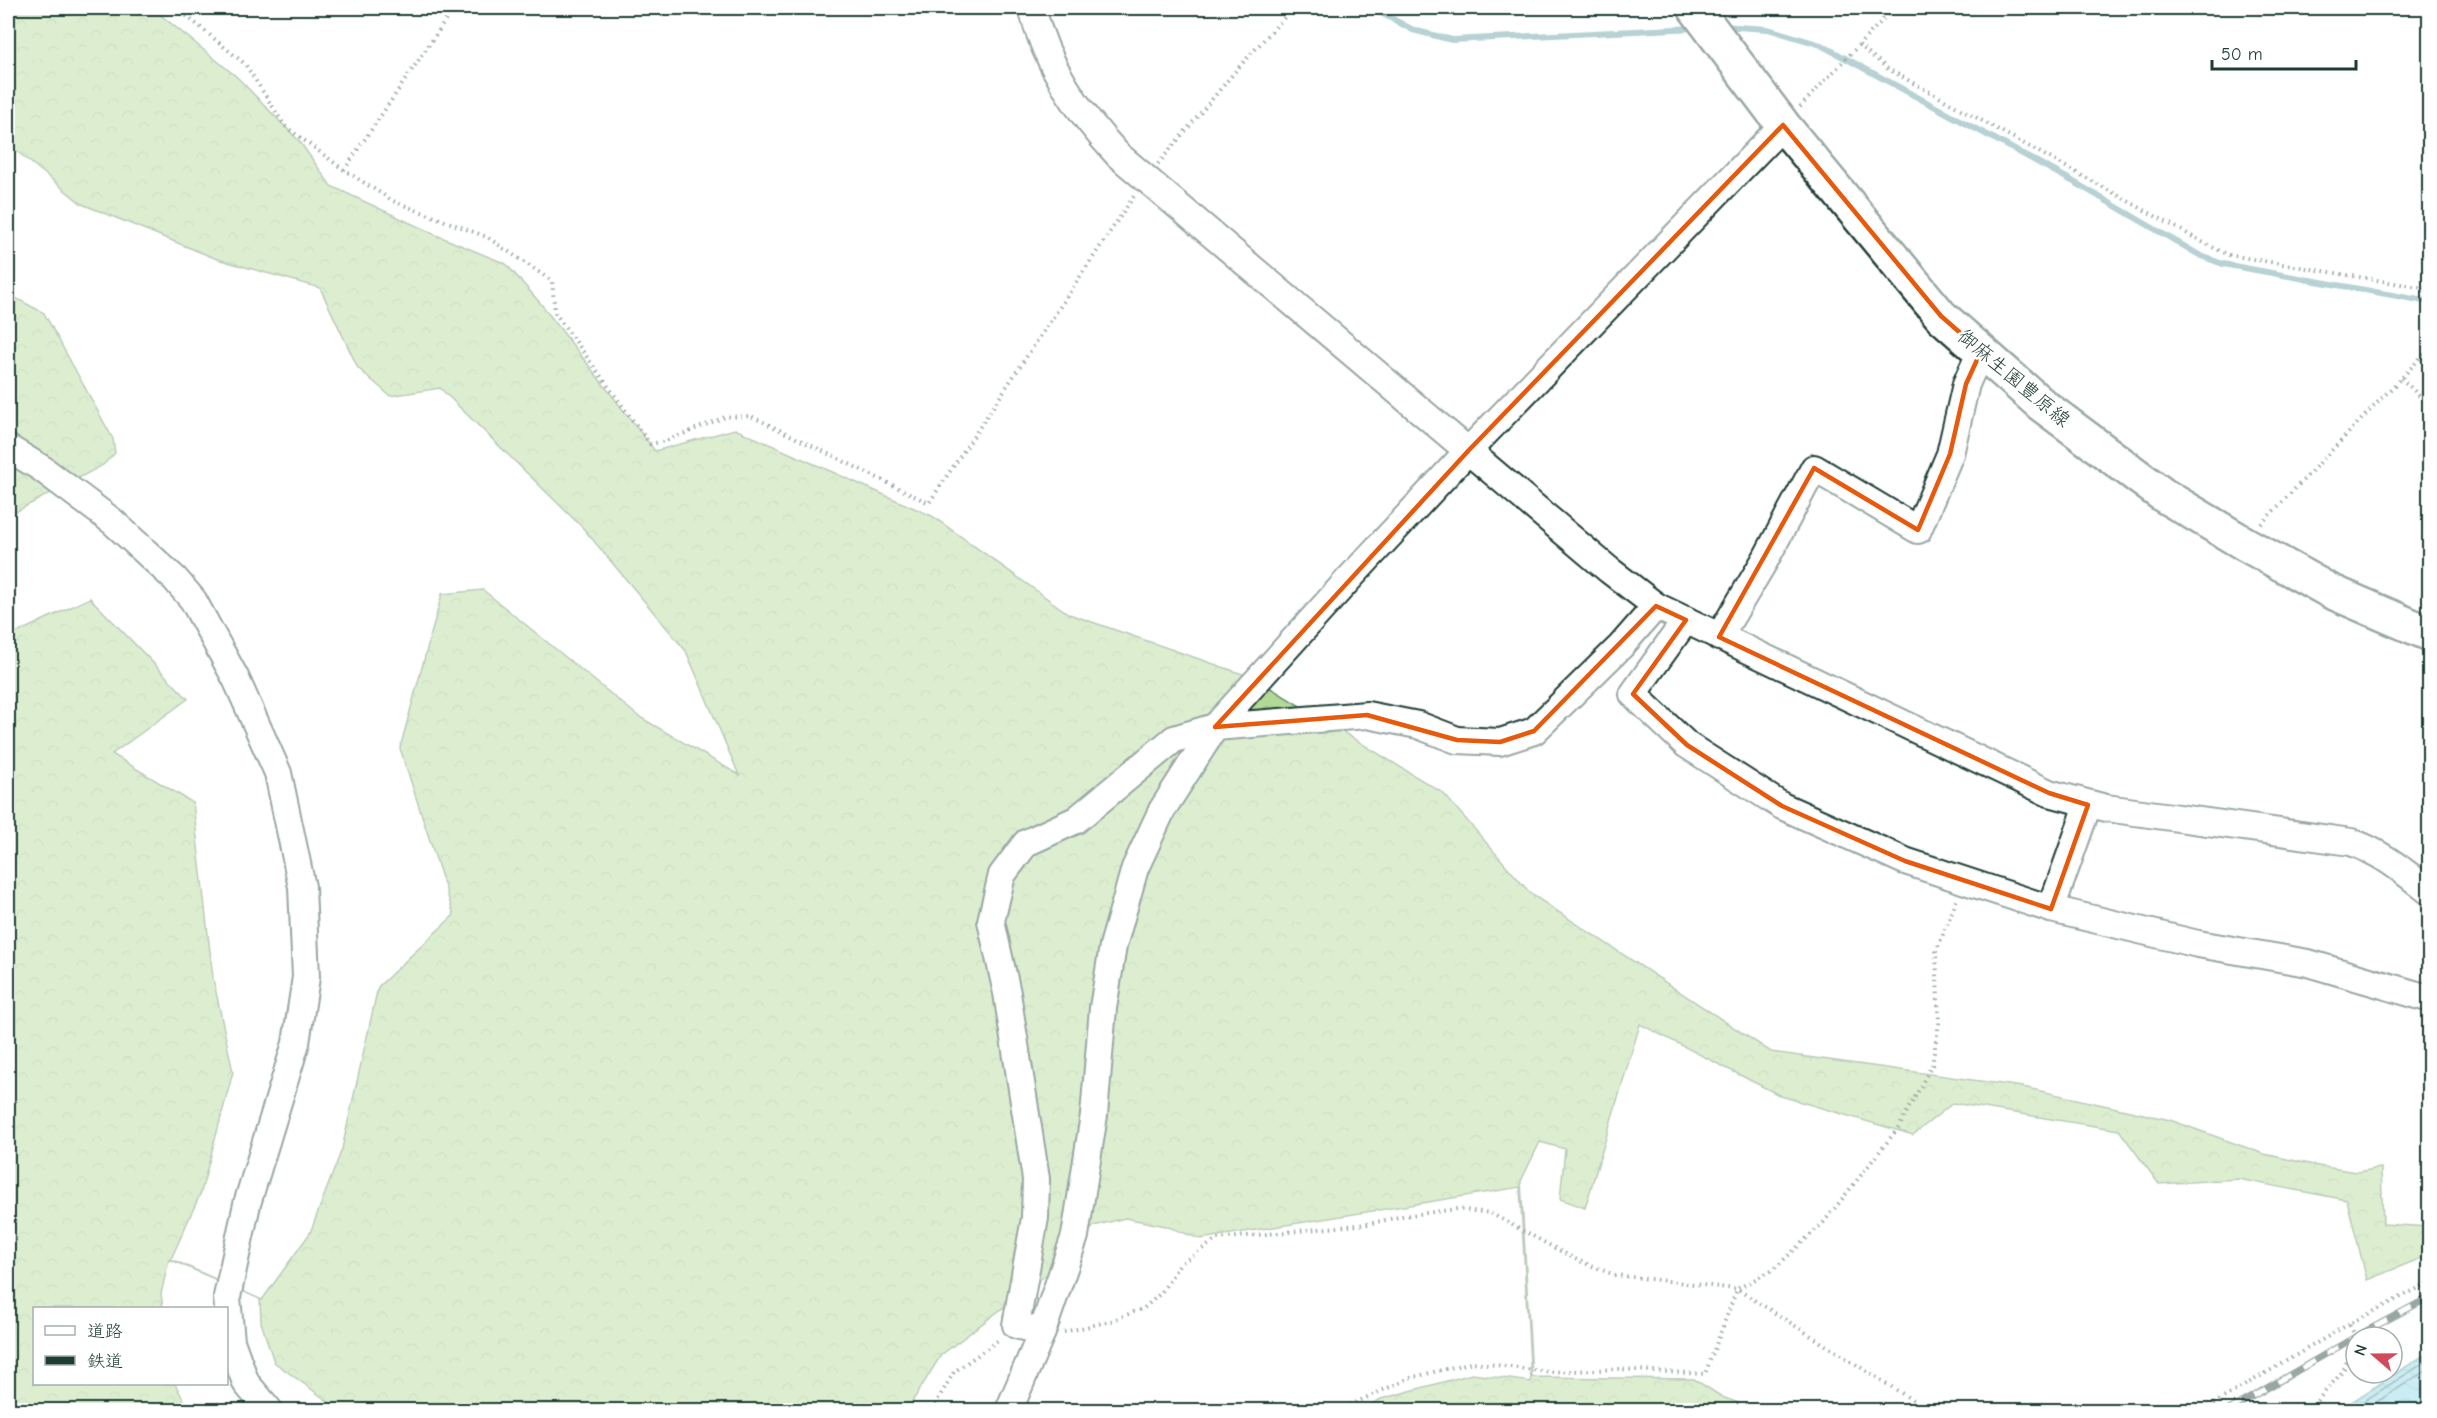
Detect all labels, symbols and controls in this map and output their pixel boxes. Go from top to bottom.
scale bar [2212,33,2356,71]
text: 50 m [2221,44,2263,65]
street label: 御麻生園豊原線 [1953,324,2075,432]
legend [33,1307,228,1385]
text: 道路 [87,1321,123,1342]
north arrow [2344,1325,2404,1385]
text: N [2351,1342,2371,1358]
text: 鉄道 [87,1351,123,1372]

